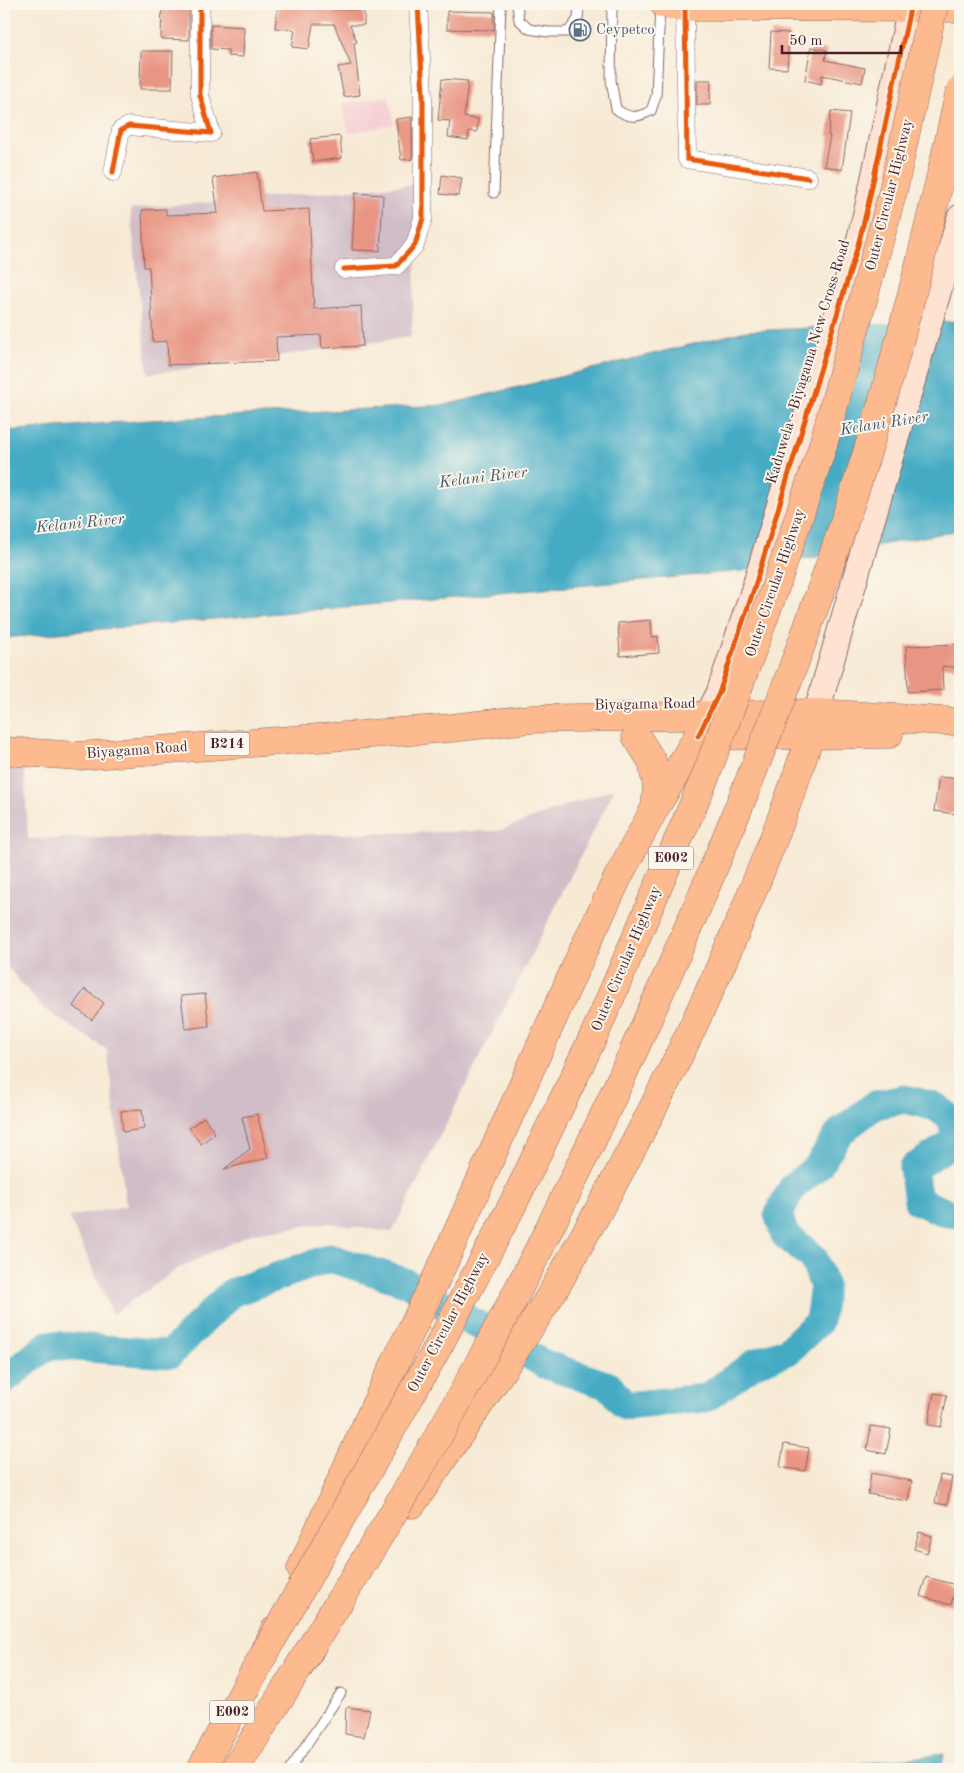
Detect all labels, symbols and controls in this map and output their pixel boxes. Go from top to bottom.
fuel station icon: Ceypetco [568,18,592,42]
scale bar [782,22,900,54]
place label: Ceypetco [596,23,655,38]
text: 50 m [789,34,823,49]
street label: Outer Circular Highway [864,117,916,273]
street label: Kaduwela - Biyagama New Cross Road [765,238,853,486]
water label: Kelani River [838,409,930,439]
water label: Kelani River [437,465,529,491]
street label: Outer Circular Highway [744,507,809,659]
water label: Kelani River [34,511,126,537]
street label: Biyagama Road [594,697,696,713]
road number: B214 [204,732,250,756]
street label: Biyagama Road [86,740,188,762]
road number: E002 [648,846,694,870]
street label: Outer Circular Highway [590,884,664,1034]
street label: Outer Circular Highway [406,1251,492,1395]
road number: E002 [210,1700,254,1724]

